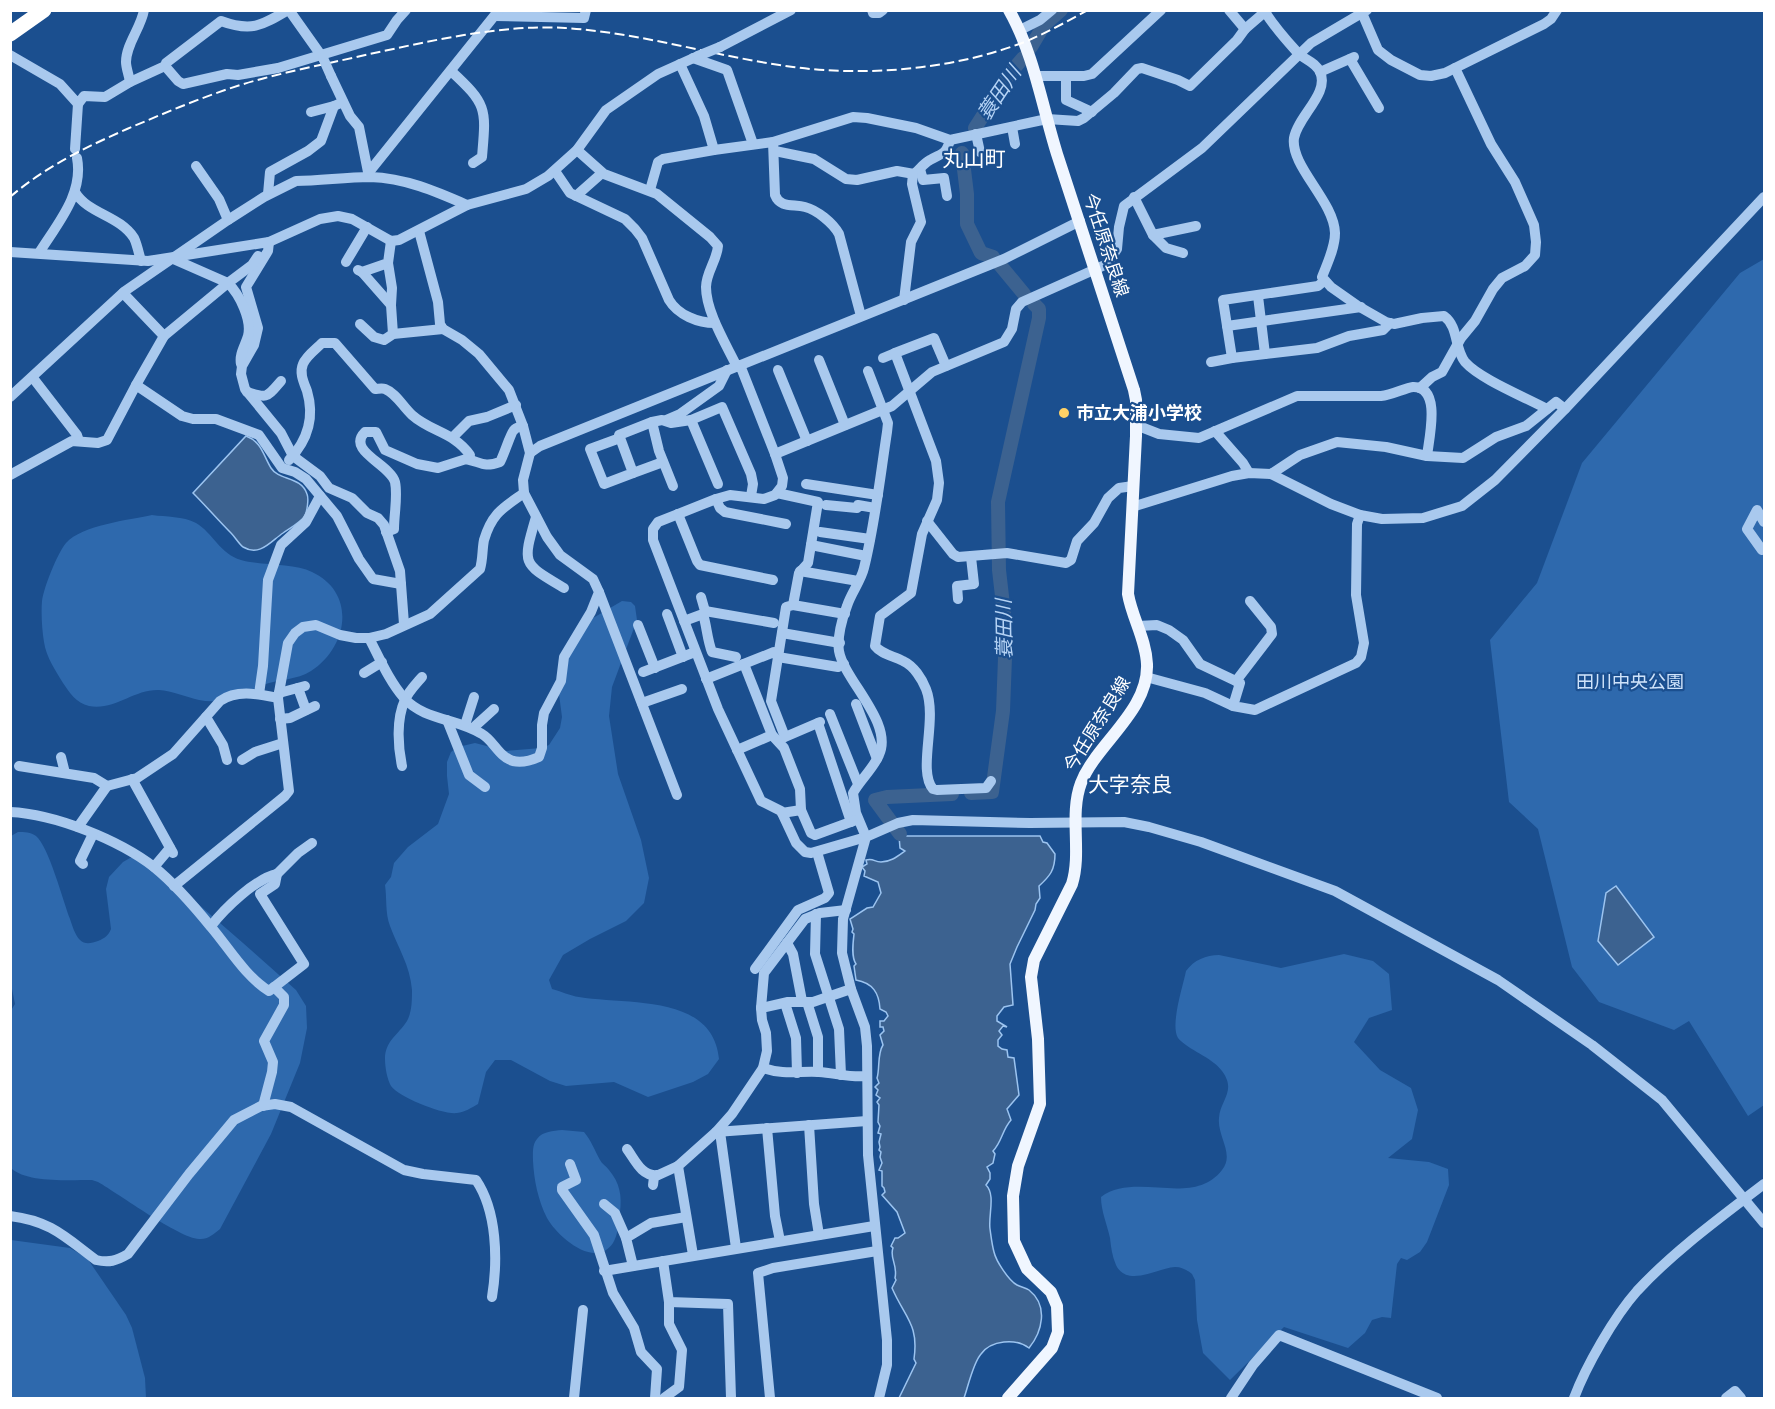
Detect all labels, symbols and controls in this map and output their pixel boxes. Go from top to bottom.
water label: 蓑田川 [971,59,1026,124]
district label: 丸山町 [943,145,1006,171]
street label: 今任原奈良線 [1080,190,1134,299]
place label: 市立大浦小学校 [1076,401,1202,423]
marker: 市立大浦小学校 [1057,406,1071,420]
water label: 蓑田川 [990,597,1016,659]
park label: 田川中央公園 [1576,670,1684,692]
street label: 今任原奈良線 [1058,672,1134,775]
district label: 大字奈良 [1088,771,1172,797]

